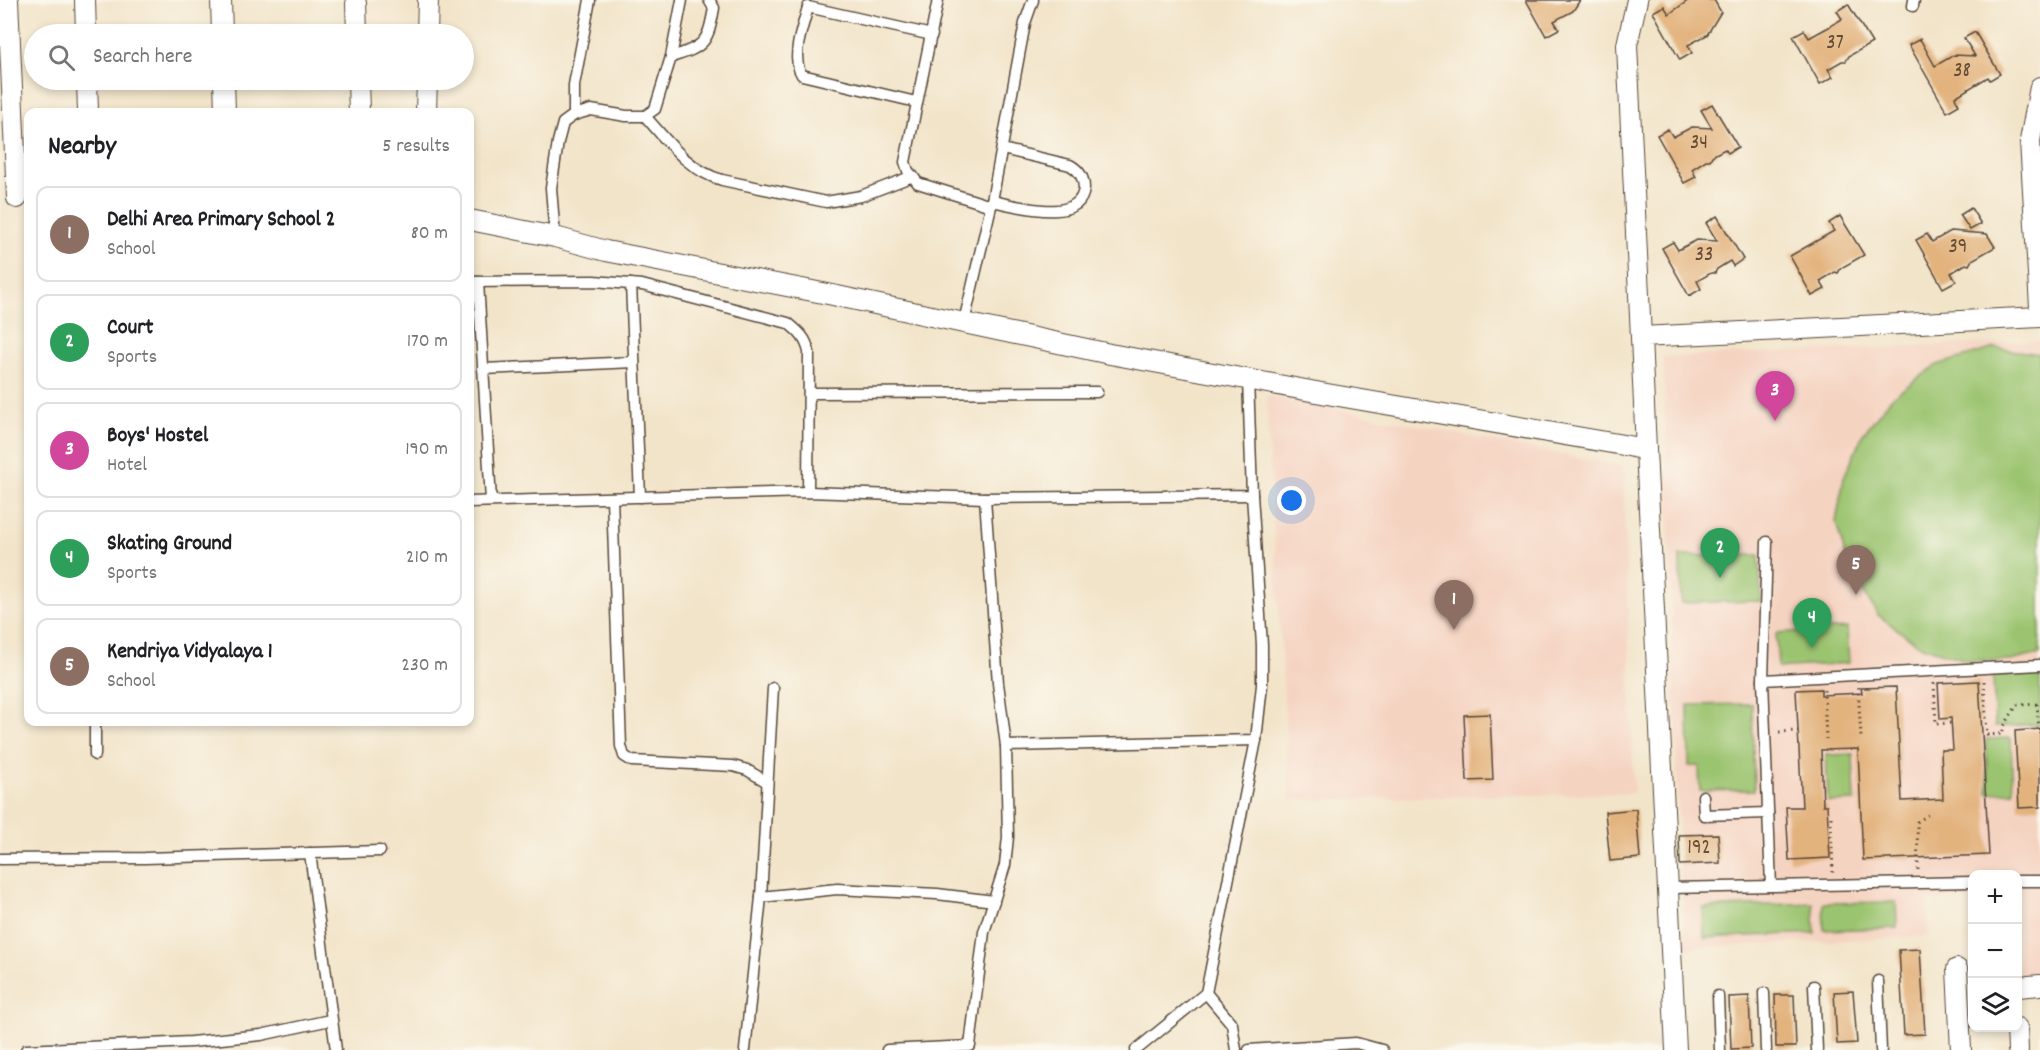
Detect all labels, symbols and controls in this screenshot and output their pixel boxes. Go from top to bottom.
search box [24,24,474,90]
house number: 37 [1826,29,1844,59]
icon: search [45,41,78,74]
text: Search here [93,42,192,73]
house number: 38 [1953,57,1971,87]
text: Nearby [48,129,116,166]
house number: 34 [1690,129,1708,159]
text: 5 results [382,133,450,161]
text: Delhi Area Primary School 2 [107,205,335,236]
text: 1 [67,220,72,248]
text: 80 m [411,220,448,248]
house number: 39 [1949,233,1967,263]
text: School [107,236,156,264]
house number: 33 [1695,241,1713,271]
text: Court [107,313,153,344]
text: 2 [65,328,74,356]
text: 170 m [407,328,448,356]
text: Sports [107,344,157,372]
pin: 3 [1756,372,1794,421]
text: Boys' Hostel [107,421,208,452]
text: 3 [65,436,74,464]
text: 190 m [405,436,448,464]
text: Hotel [107,452,147,480]
your location [1277,486,1306,515]
pin: 2 [1700,528,1740,578]
text: Skating Ground [107,529,232,560]
text: 4 [65,544,74,572]
text: 210 m [406,544,448,572]
pin: 5 [1836,546,1876,595]
text: Sports [107,560,157,588]
pin: 1 [1434,580,1474,630]
pin: 4 [1792,598,1832,648]
text: Kendriya Vidyalaya 1 [107,637,273,668]
text: 5 [65,652,74,680]
text: 230 m [401,652,448,680]
text: School [107,668,156,696]
house number: 192 [1687,834,1711,864]
map controls [1968,870,2022,1032]
button: + [1968,870,2022,924]
button: − [1968,924,2022,978]
button: layers [1968,978,2022,1032]

